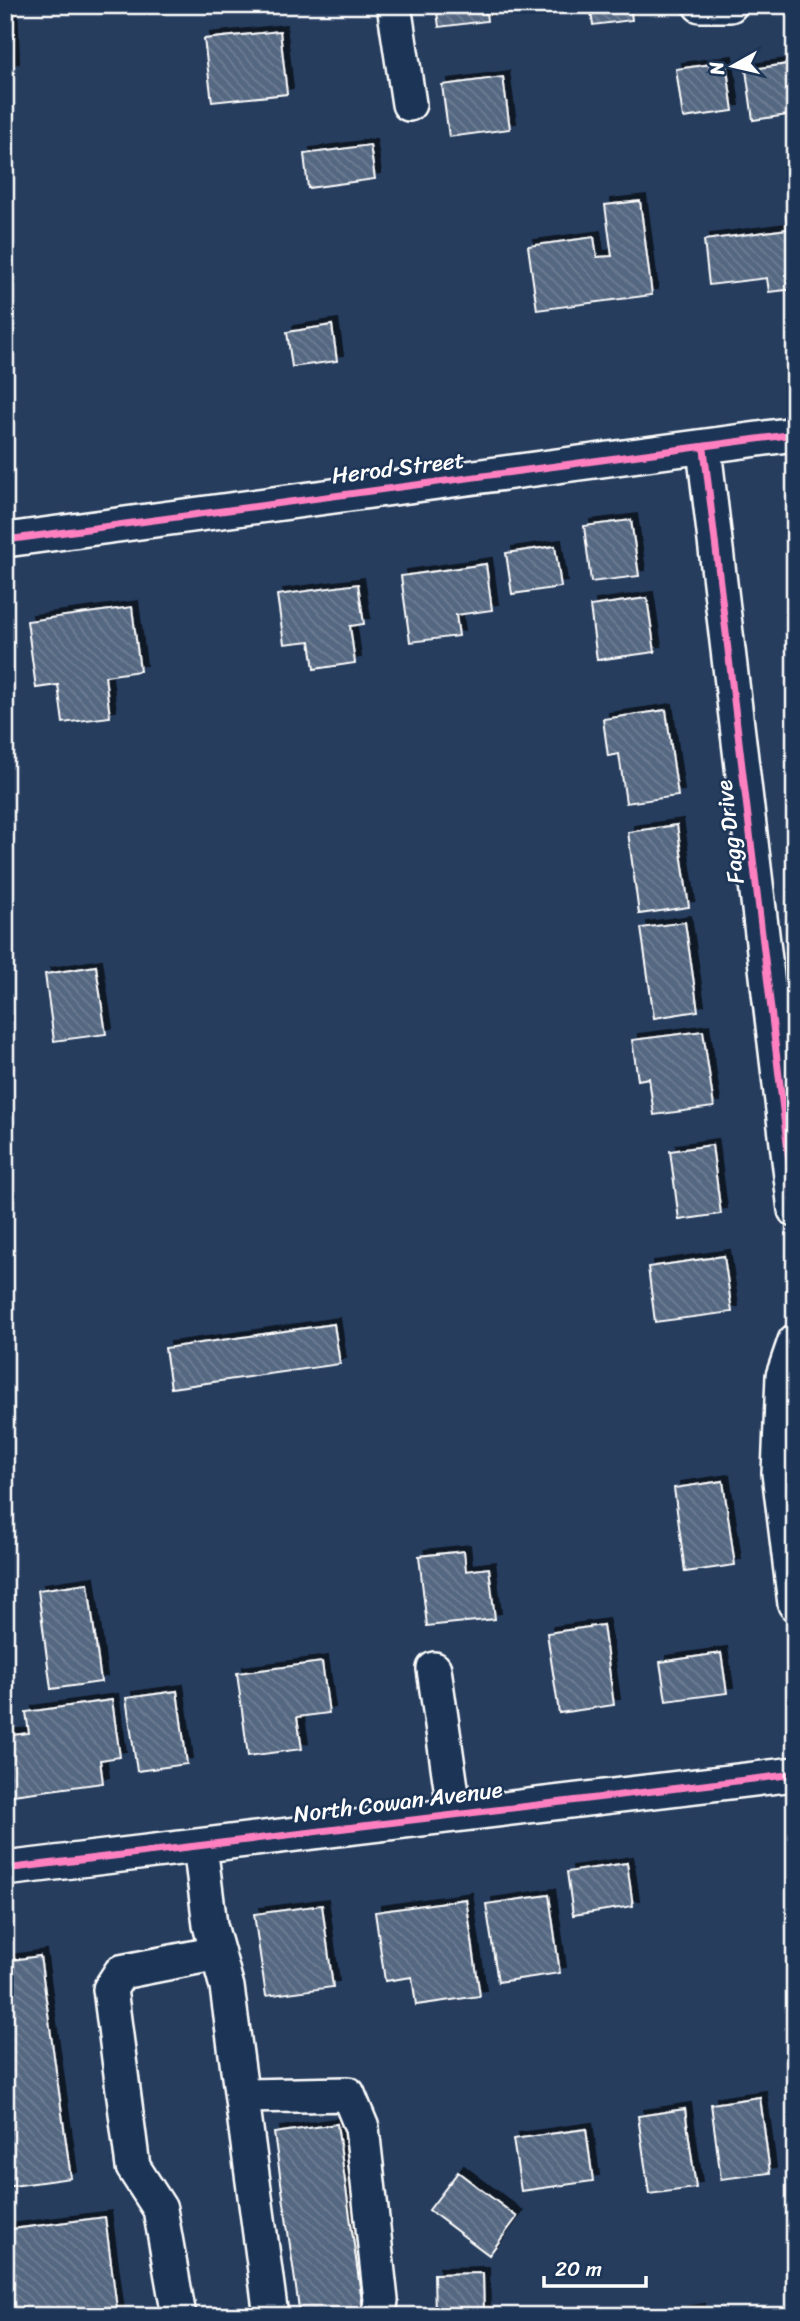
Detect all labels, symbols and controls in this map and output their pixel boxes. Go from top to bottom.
north arrow [698,32,768,102]
text: N [699,59,734,78]
street label: Herod Street [329,440,467,496]
street label: Fagg Drive [703,778,757,886]
street label: North Cowan Avenue [291,1769,505,1835]
scale bar [544,2244,646,2288]
text: 20 m [555,2250,602,2288]

